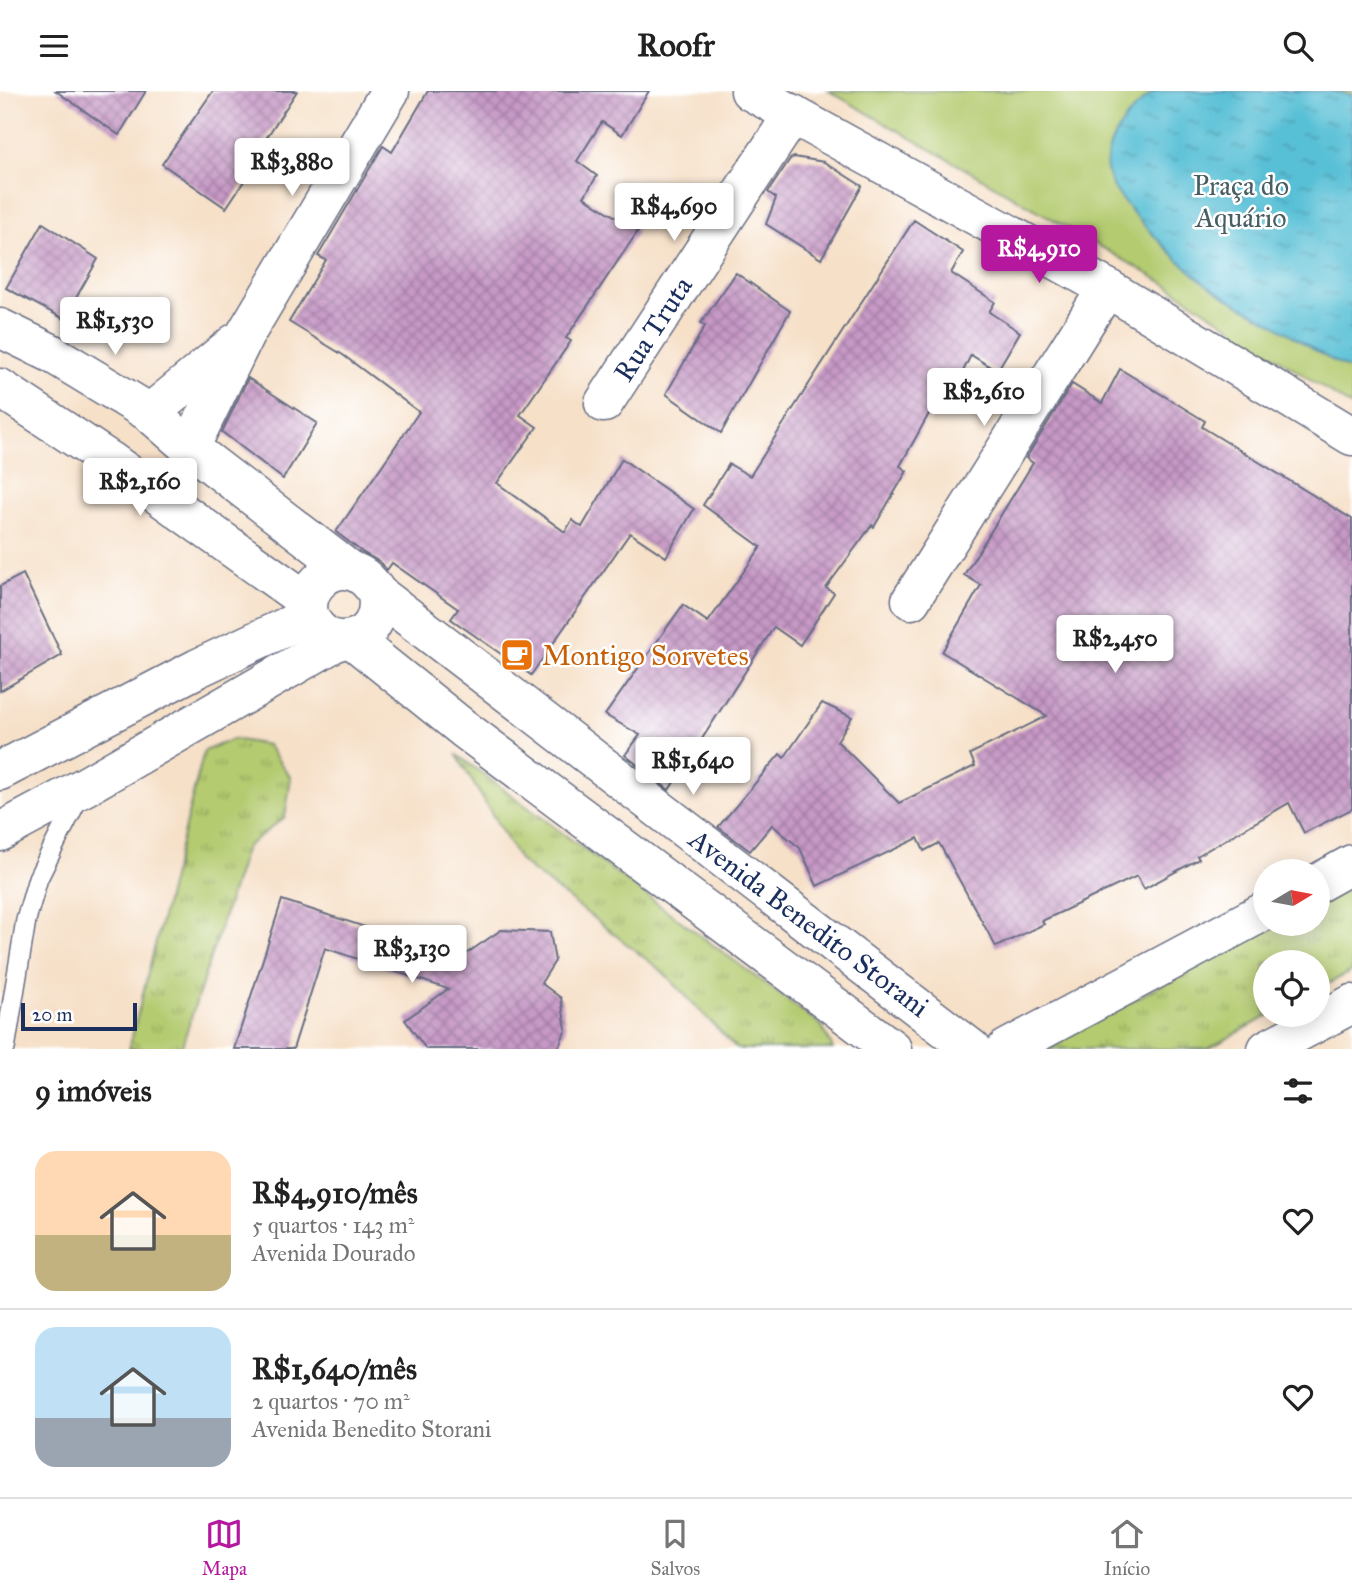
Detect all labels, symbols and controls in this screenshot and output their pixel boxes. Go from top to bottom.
text: Roofr [637,26,715,65]
icon: menu [35,27,73,65]
icon: search [1279,27,1317,65]
pin: R$3,880 [227,139,357,198]
text: R$3,880 [251,147,333,175]
park label: Praça do Aquário [1193,168,1289,235]
pin: R$4,690 [609,183,739,243]
text: R$4,690 [631,192,717,220]
pin: R$4,910 [974,225,1104,285]
text: R$4,910 [997,234,1081,262]
street label: Rua Truta [606,270,700,388]
pin: R$1,530 [50,297,180,357]
text: R$1,530 [76,306,154,334]
pin: R$2,610 [919,369,1049,428]
text: R$2,610 [943,377,1025,405]
pin: R$2,160 [75,459,205,518]
text: R$2,160 [99,467,181,495]
pin: R$2,450 [1050,615,1180,675]
text: R$2,450 [1072,624,1158,652]
cafe icon: Montigo Sorvetes [498,636,536,674]
place label: Montigo Sorvetes [542,638,749,673]
pin: R$1,640 [628,737,758,797]
text: R$1,640 [651,746,735,774]
street label: Avenida Benedito Storani [681,821,936,1025]
north arrow [1253,859,1330,936]
map controls [1253,859,1330,1027]
pin: R$3,130 [347,925,477,985]
text: R$3,130 [374,934,450,962]
button: locate [1253,950,1330,1027]
scale bar [21,1000,136,1032]
text: 20 m [32,1003,73,1026]
icon: filters [1279,1072,1317,1110]
text: 9 imóveis [35,1073,152,1109]
text: R$4,910/mês [252,1175,418,1211]
icon: home [91,1179,175,1263]
icon: heart [1279,1202,1317,1240]
text: 5 quartos · 143 m² [252,1211,415,1239]
text: Avenida Dourado [252,1239,416,1267]
text: R$1,640/mês [252,1351,417,1387]
icon: home [91,1355,175,1439]
icon: heart [1279,1378,1317,1416]
text: 2 quartos · 70 m² [252,1387,410,1415]
text: Avenida Benedito Storani [252,1415,491,1443]
tab: Mapa [202,1515,247,1580]
tab: Salvos [651,1515,700,1580]
tab: Início [1104,1515,1150,1580]

